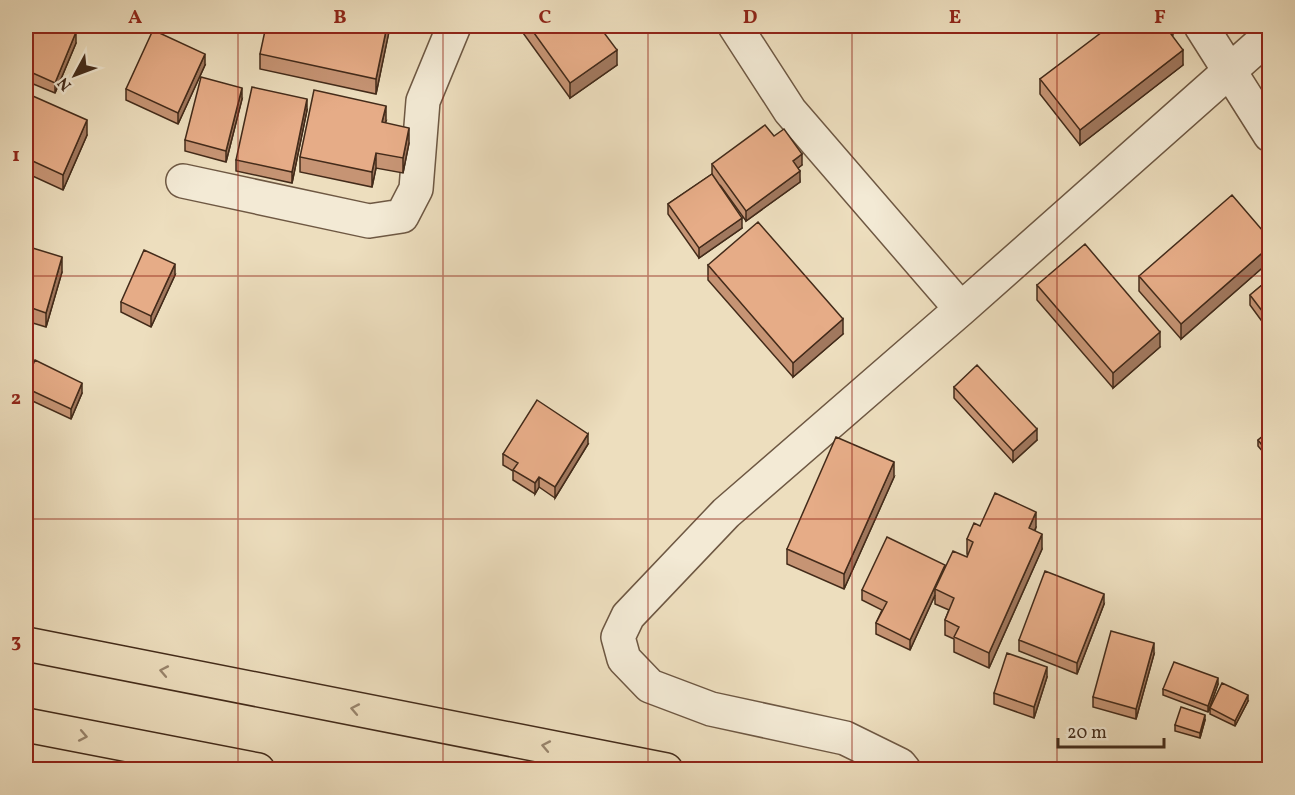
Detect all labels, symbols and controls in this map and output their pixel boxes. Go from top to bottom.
text: A [128,4,142,32]
text: B [333,4,347,32]
text: C [539,4,552,32]
text: D [743,4,757,32]
text: E [949,4,961,32]
text: F [1154,4,1166,32]
north arrow [45,45,105,105]
text: N [53,72,77,95]
text: 1 [12,142,20,170]
text: 2 [11,385,21,413]
text: 3 [11,628,21,656]
one-way arrow [159,665,169,678]
one-way arrow [350,703,360,716]
scale bar [1058,711,1164,749]
text: 20 m [1067,721,1107,746]
one-way arrow [78,729,88,742]
one-way arrow [542,740,552,753]

